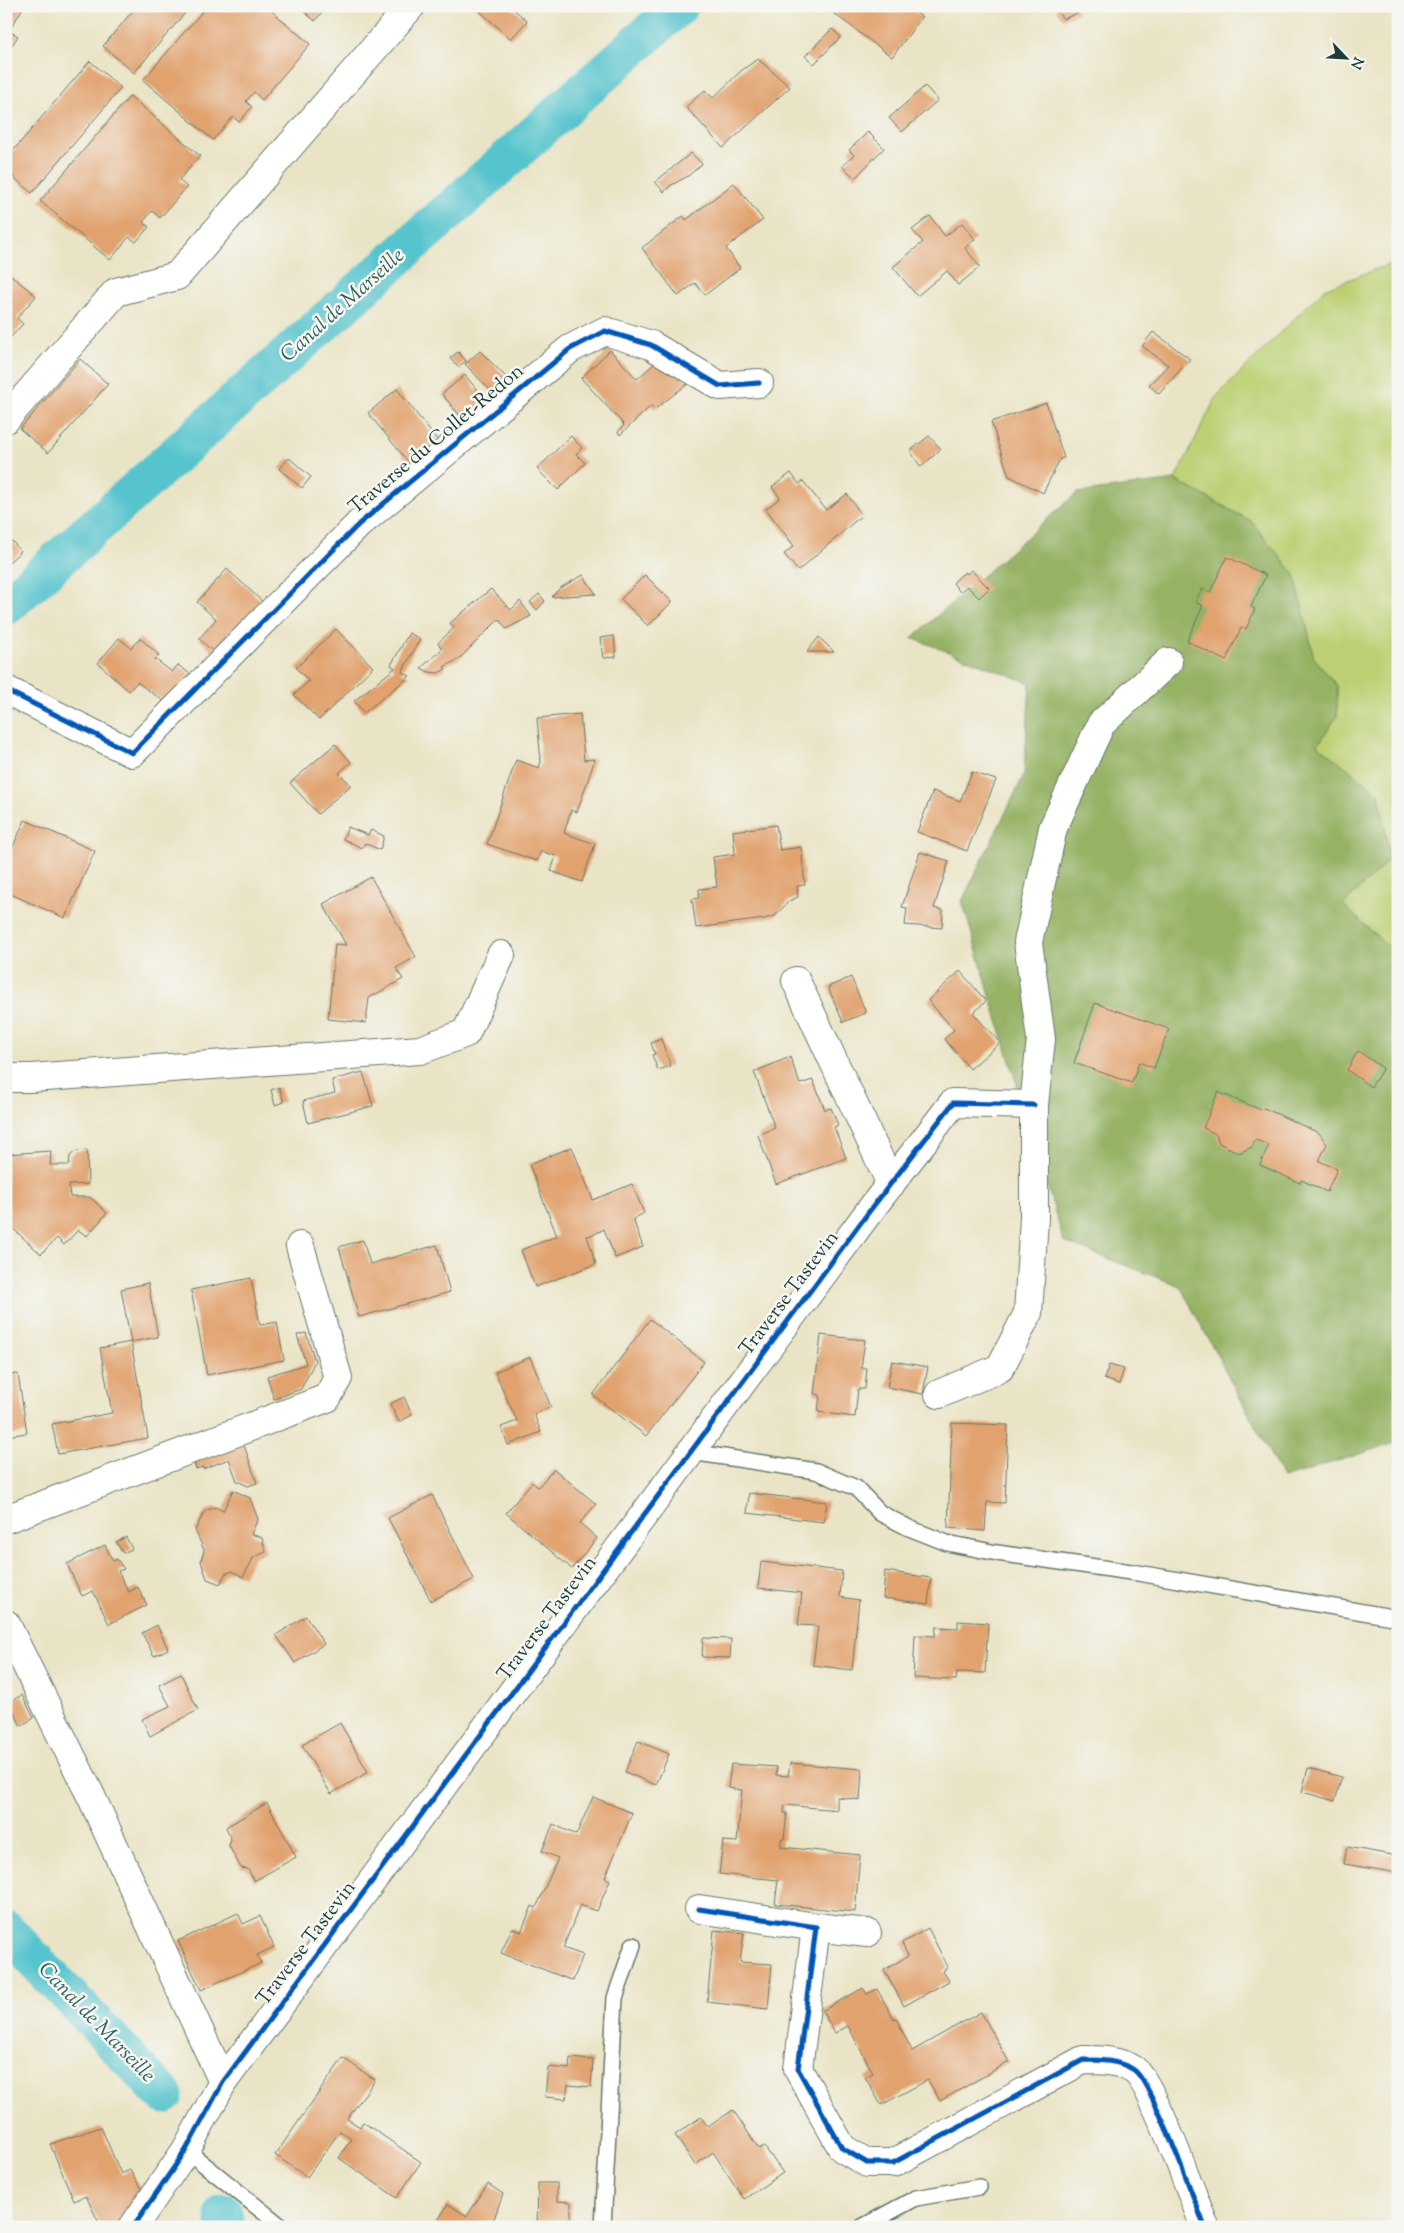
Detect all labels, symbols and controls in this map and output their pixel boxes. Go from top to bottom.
north arrow [1322,32,1372,82]
text: N [1345,53,1367,72]
water label: Canal de Marseille [274,242,412,370]
street label: Traverse du Collet-Redon [343,358,531,522]
street label: Traverse Tastevin [733,1225,847,1363]
street label: Traverse Tastevin [491,1550,605,1688]
street label: Traverse Tastevin [250,1875,364,2013]
water label: Canal de Marseille [30,1956,162,2090]

